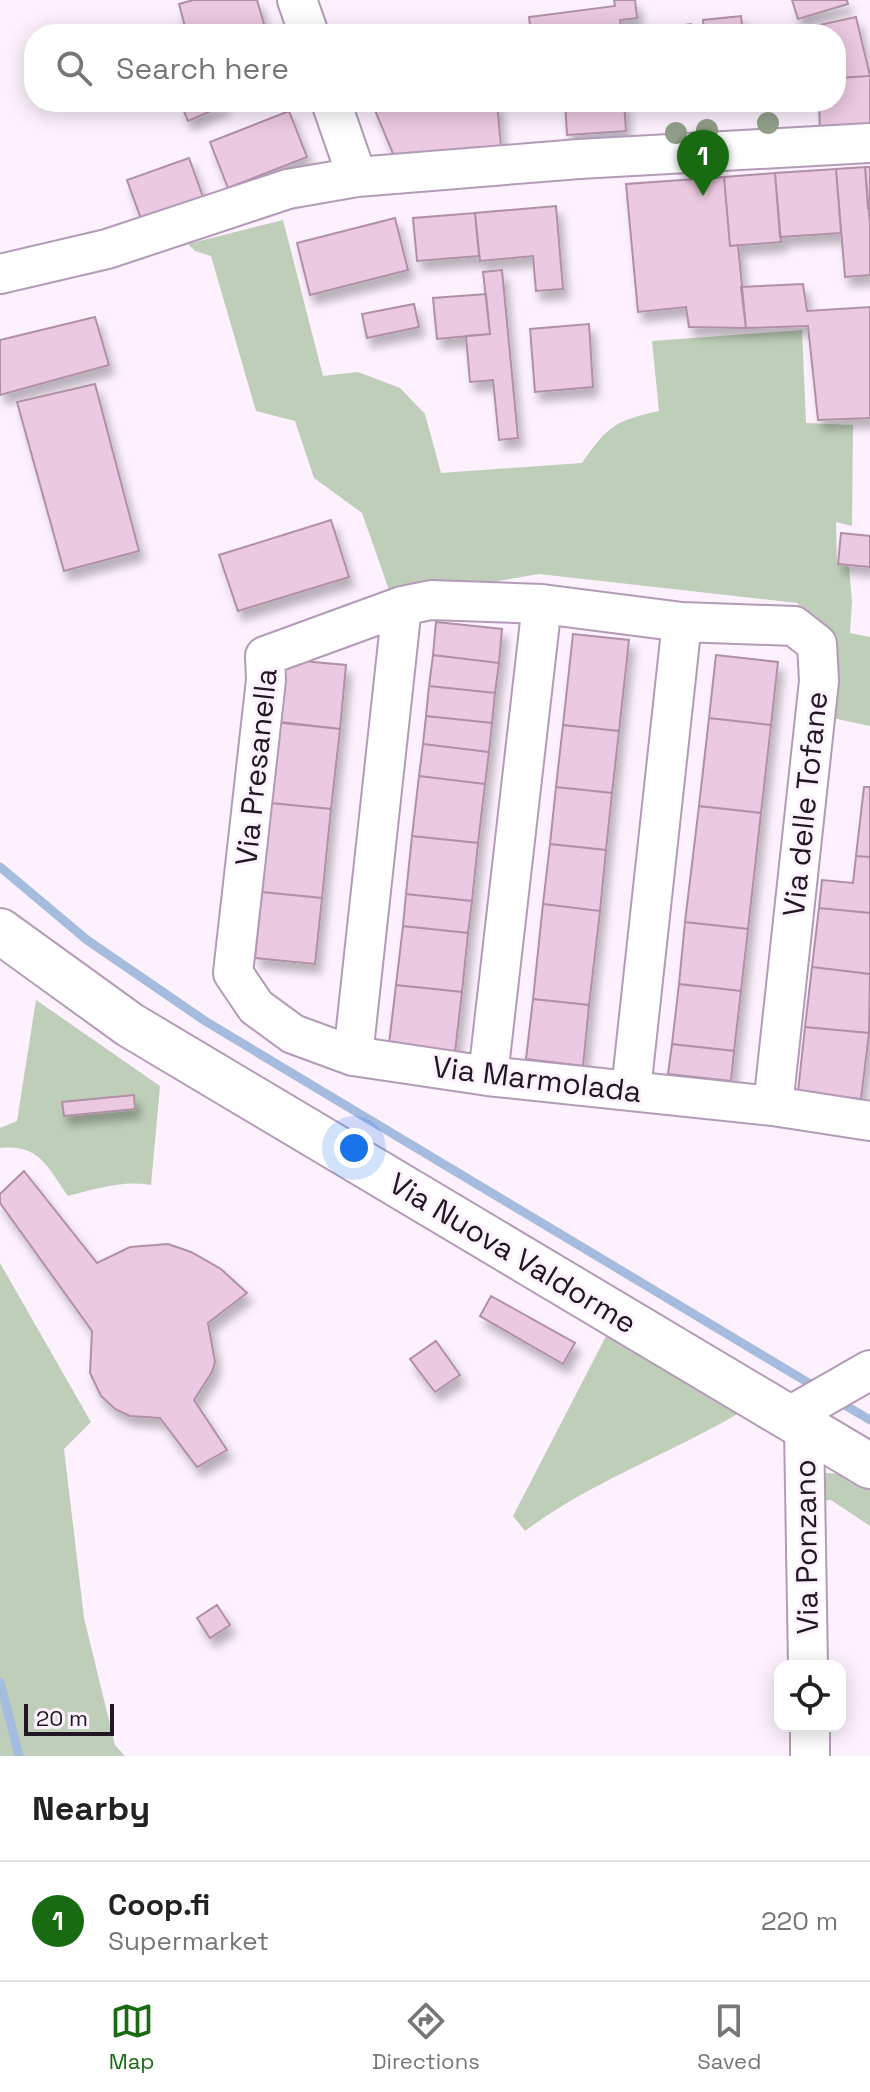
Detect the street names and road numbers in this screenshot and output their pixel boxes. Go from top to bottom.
street label: Via Presanella [226,666,286,868]
street label: Via delle Tofane [774,689,836,919]
street label: Via Marmolada [430,1047,644,1111]
street label: Via Nuova Valdorme [382,1164,644,1342]
street label: Via Ponzano [785,1459,827,1635]

